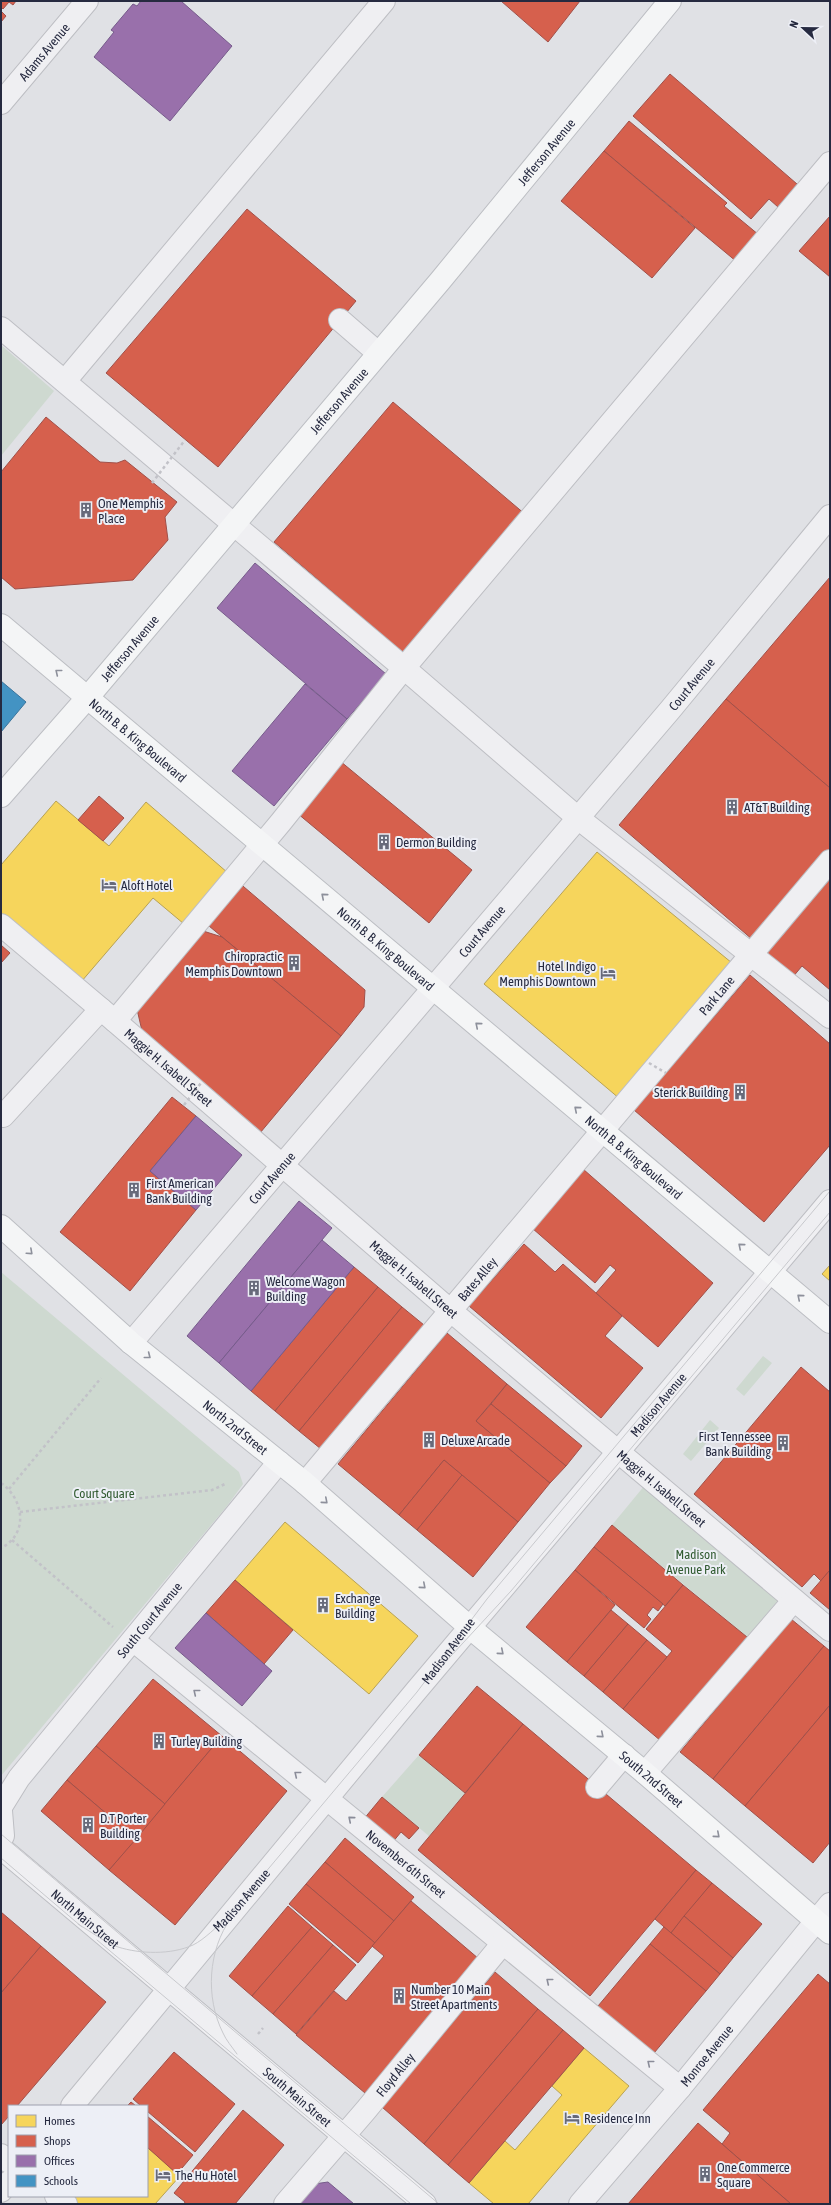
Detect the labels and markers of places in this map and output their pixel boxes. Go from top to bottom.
place label: One Memphis Place [98,496,164,526]
building icon: One Memphis Place [77,501,95,519]
building icon: AT&T Building [723,798,741,816]
place label: AT&T Building [744,800,810,815]
building icon: Dermon Building [375,833,393,851]
place label: Dermon Building [396,835,477,850]
hotel icon: Aloft Hotel [100,876,118,894]
place label: Aloft Hotel [121,878,173,893]
place label: Chiropractic Memphis Downtown [185,949,282,979]
building icon: Chiropractic Memphis Downtown [285,954,303,972]
place label: Hotel Indigo Memphis Downtown [499,959,596,989]
hotel icon: Hotel Indigo Memphis Downtown [599,964,617,982]
building icon: Sterick Building [731,1083,749,1101]
place label: Sterick Building [654,1085,728,1100]
place label: First American Bank Building [146,1176,214,1206]
building icon: First American Bank Building [125,1181,143,1199]
place label: Welcome Wagon Building [266,1274,345,1304]
building icon: Welcome Wagon Building [245,1279,263,1297]
place label: First Tennessee Bank Building [699,1429,771,1459]
building icon: Deluxe Arcade [420,1431,438,1449]
place label: Deluxe Arcade [441,1433,510,1448]
building icon: First Tennessee Bank Building [774,1434,792,1452]
place label: Exchange Building [335,1591,380,1621]
building icon: Exchange Building [314,1596,332,1614]
building icon: Turley Building [150,1732,168,1750]
place label: Turley Building [171,1734,243,1749]
place label: D.T Porter Building [100,1811,146,1841]
building icon: D.T Porter Building [79,1816,97,1834]
place label: Number 10 Main Street Apartments [411,1982,498,2012]
building icon: Number 10 Main Street Apartments [390,1987,408,2005]
hotel icon: Residence Inn [563,2109,581,2127]
place label: Residence Inn [584,2111,651,2126]
place label: One Commerce Square [717,2160,790,2190]
building icon: One Commerce Square [696,2165,714,2183]
hotel icon: The Hu Hotel [154,2166,172,2184]
place label: The Hu Hotel [175,2168,237,2183]

